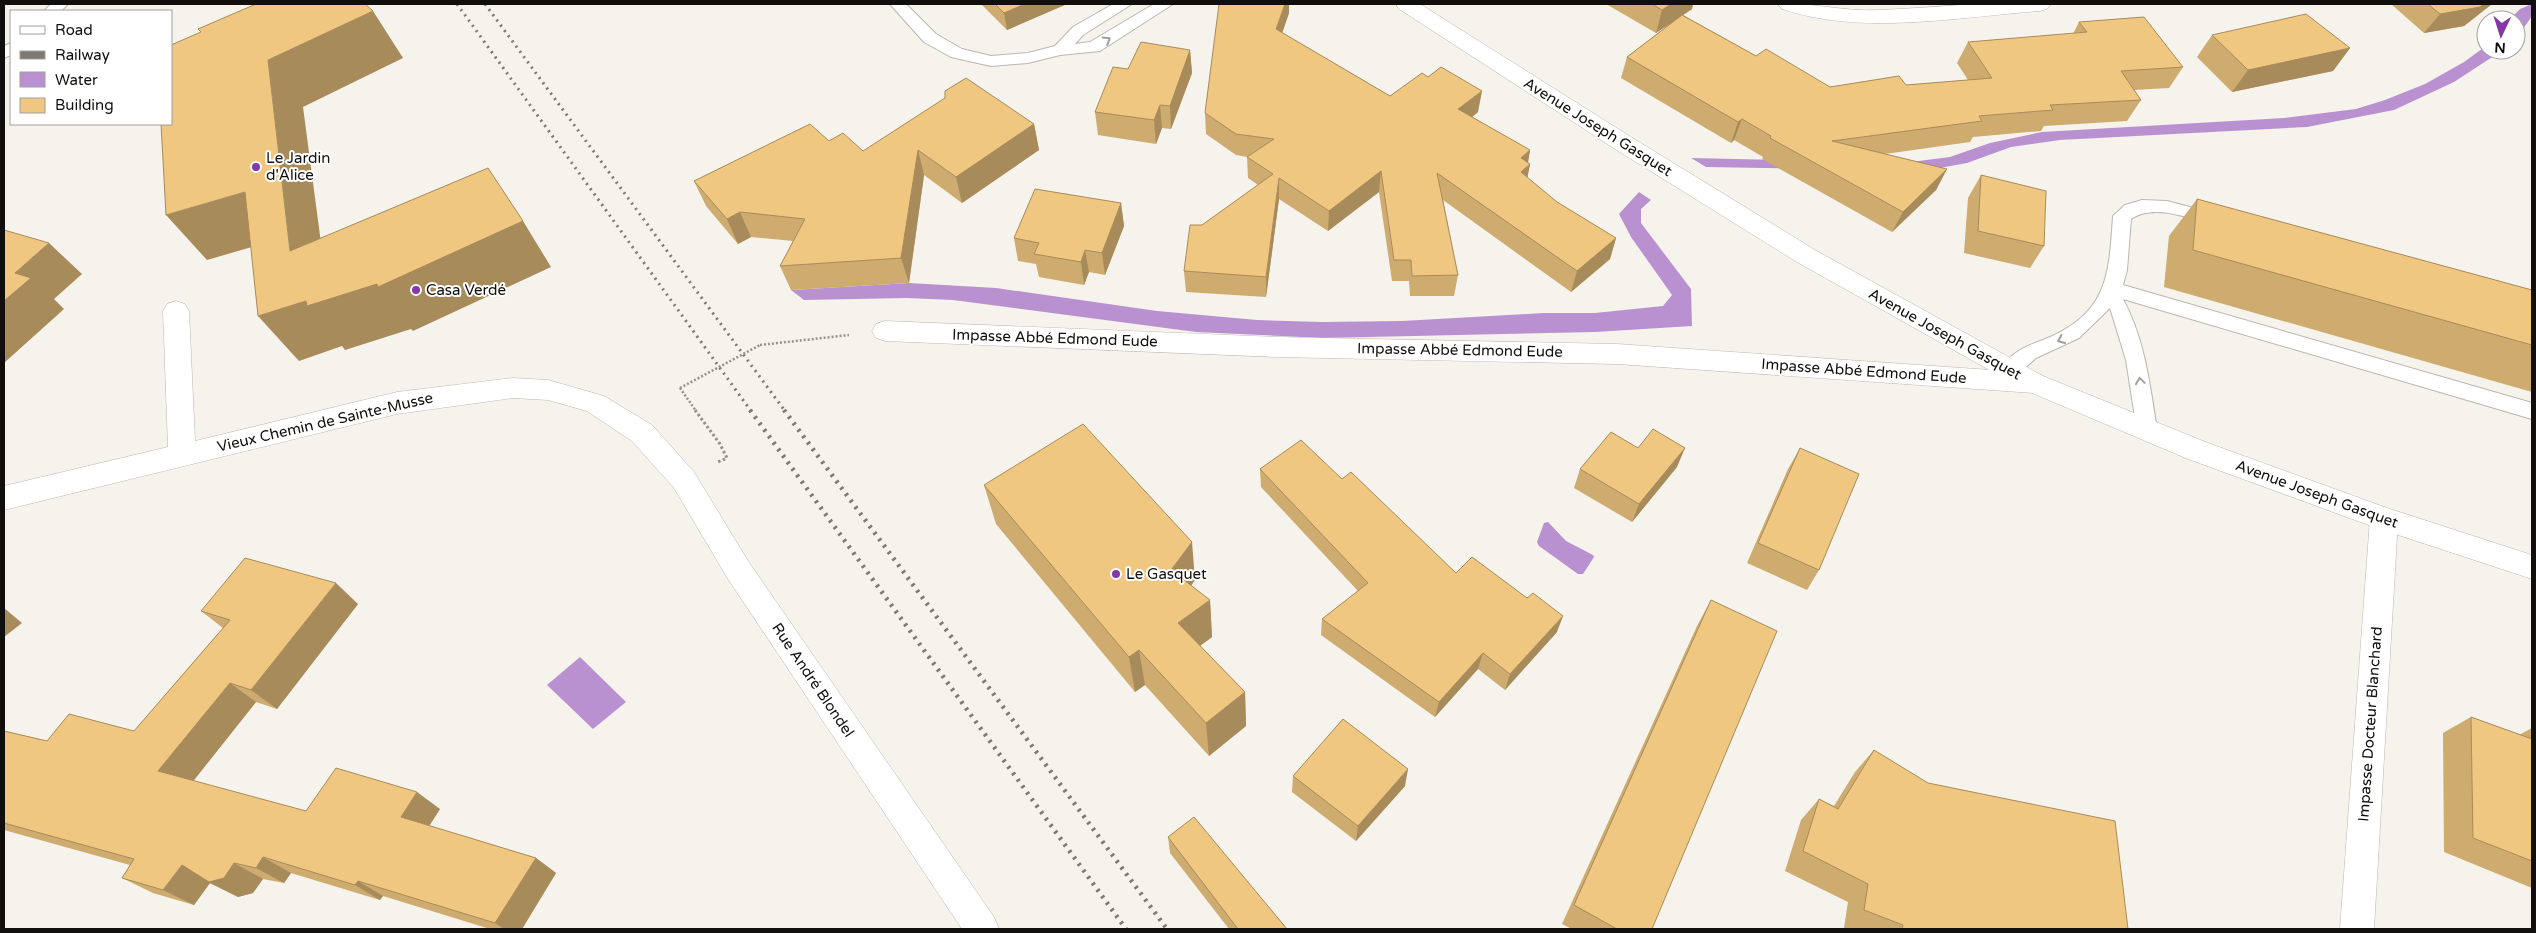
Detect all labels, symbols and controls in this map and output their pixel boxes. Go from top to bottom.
legend [10,10,172,125]
north arrow [2476,10,2526,60]
text: Road [55,21,93,39]
one-way arrow [1101,36,1110,46]
text: N [2494,39,2506,56]
text: Railway [55,46,110,64]
text: Water [55,71,98,89]
street label: Avenue Joseph Gasquet [1520,74,1676,180]
text: Building [55,96,114,114]
place label: Le Jardin d'Alice [266,149,330,184]
marker: Le Jardin d'Alice [250,161,262,173]
place label: Casa Verdé [426,281,506,299]
marker: Casa Verdé [410,284,422,296]
street label: Avenue Joseph Gasquet [1866,285,2025,384]
street label: Impasse Abbé Edmond Eude [952,325,1158,351]
one-way arrow [2057,333,2066,344]
street label: Impasse Abbé Edmond Eude [1357,339,1563,361]
street label: Impasse Abbé Edmond Eude [1761,355,1967,387]
one-way arrow [2135,377,2146,385]
street label: Vieux Chemin de Sainte-Musse [215,388,435,456]
street label: Avenue Joseph Gasquet [2233,456,2401,532]
place label: Le Gasquet [1126,565,1207,583]
marker: Le Gasquet [1110,568,1122,580]
street label: Rue André Blondel [768,620,858,740]
street label: Impasse Docteur Blanchard [2354,626,2386,822]

